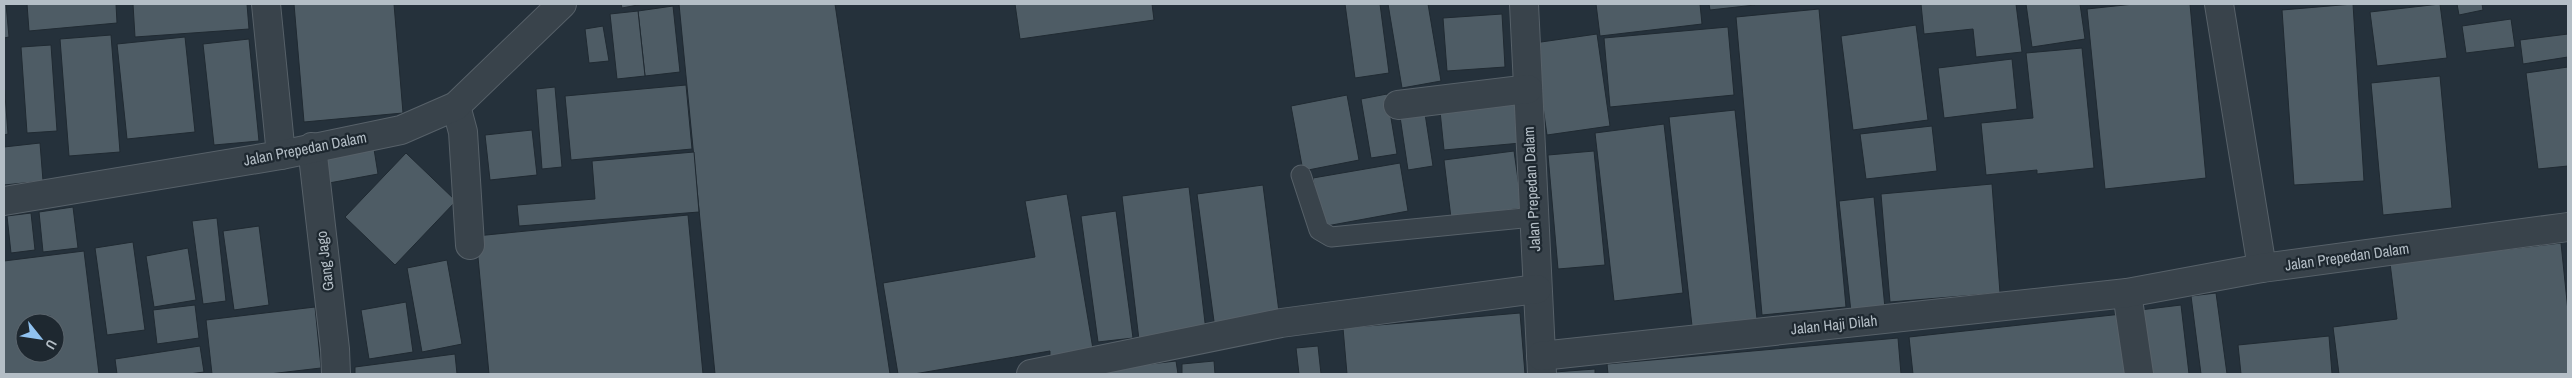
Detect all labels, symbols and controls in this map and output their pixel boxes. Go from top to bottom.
street label: Jalan Prepedan Dalam [241,126,368,171]
street label: Jalan Prepedan Dalam [1518,126,1545,252]
street label: Gang Jago [310,230,339,292]
street label: Jalan Prepedan Dalam [2284,237,2410,276]
street label: Jalan Haji Dilah [1790,310,1878,339]
north arrow [15,313,65,363]
text: U [41,336,61,353]

